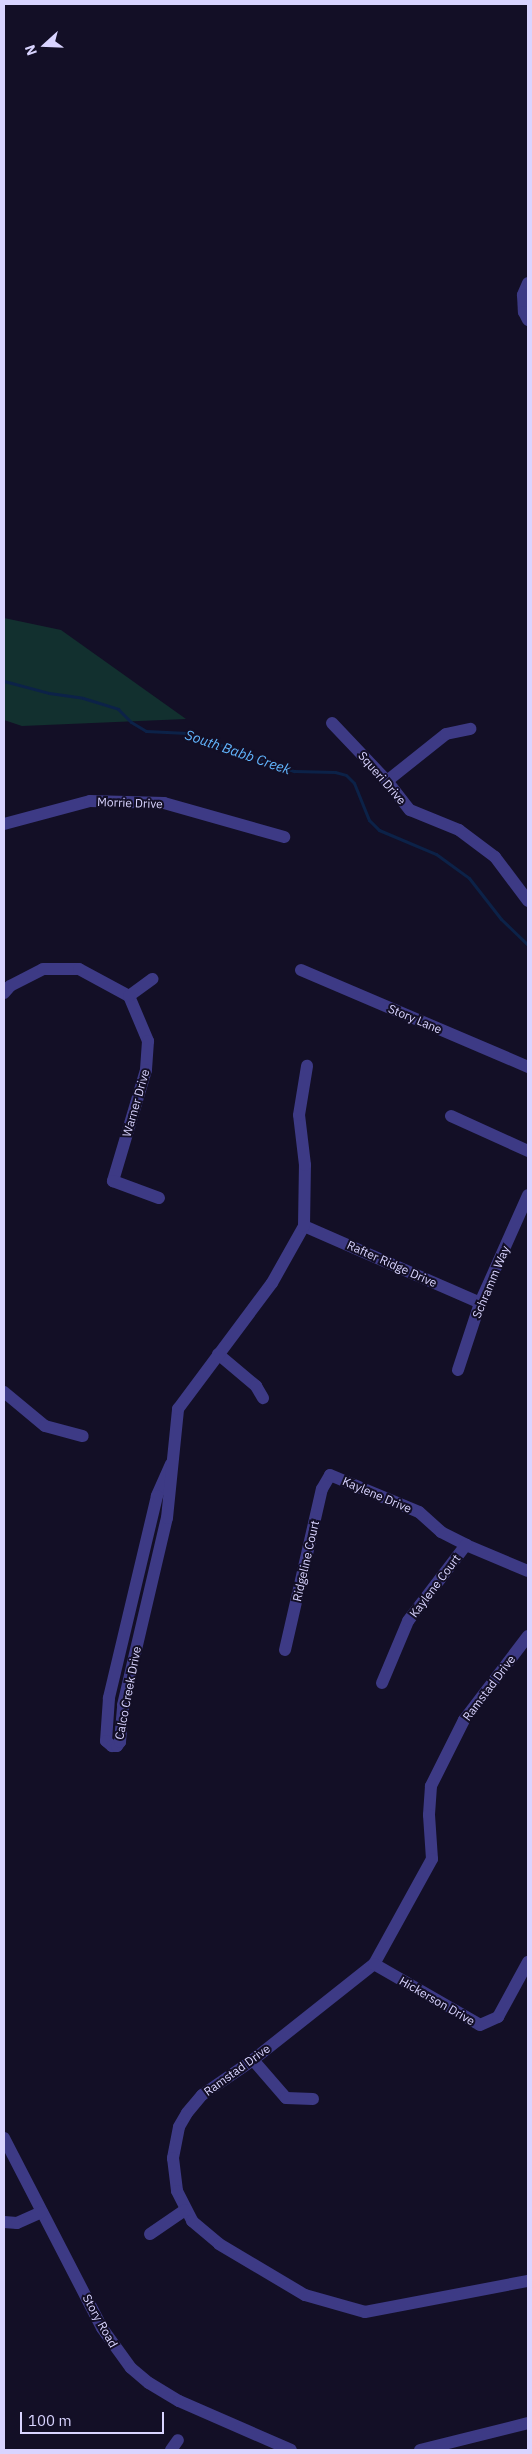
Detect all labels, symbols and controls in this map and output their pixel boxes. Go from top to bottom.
north arrow [20,20,70,70]
text: N [21,42,41,58]
water label: South Babb Creek [183,726,293,778]
street label: Squeri Drive [355,749,409,807]
street label: Morrie Drive [97,795,163,811]
street label: Story Lane [386,1001,444,1037]
street label: Warner Drive [119,1067,153,1139]
street label: Rafter Ridge Drive [345,1238,439,1290]
street label: Schramm Way [469,1244,513,1320]
street label: Kaylene Drive [340,1474,414,1516]
street label: Ridgeline Court [290,1519,322,1603]
street label: Kaylene Court [407,1552,463,1620]
street label: Calco Creek Drive [112,1645,144,1741]
street label: Ramstad Drive [460,1652,518,1724]
street label: Hickerson Drive [397,1974,477,2028]
street label: Ramstad Drive [201,2041,273,2099]
street label: Story Road [79,2292,121,2350]
scale bar [22,2402,166,2434]
text: 100 m [28,2411,72,2430]

